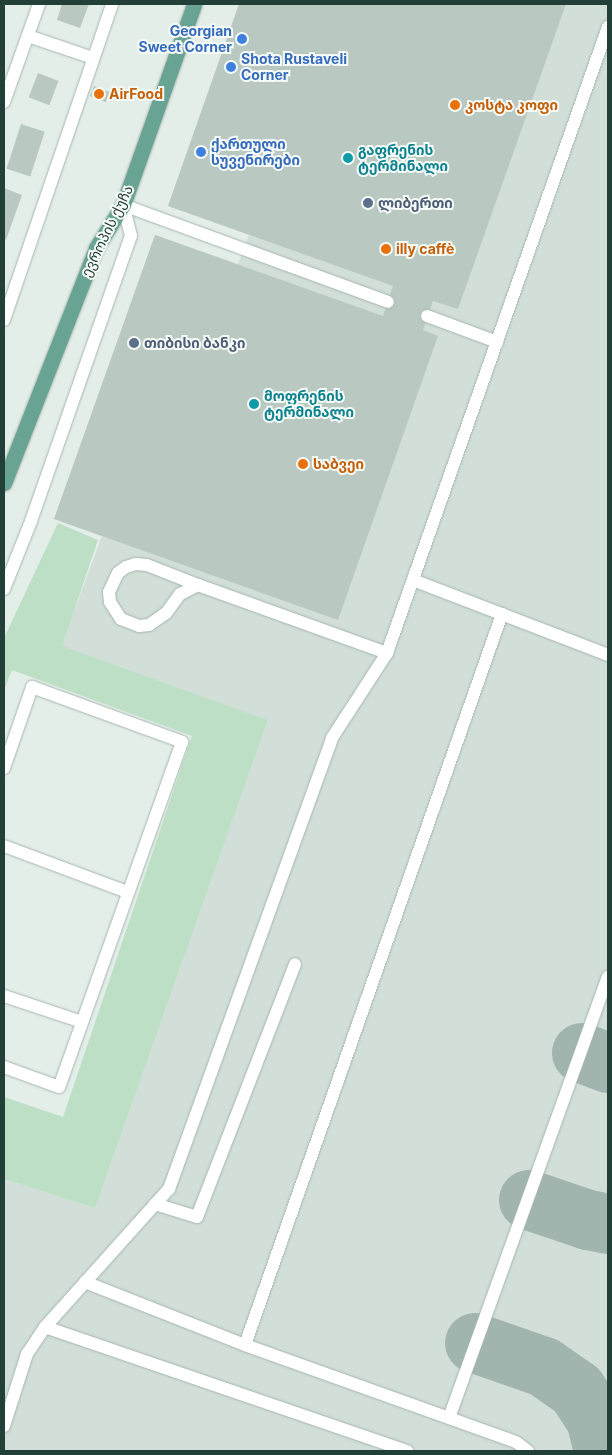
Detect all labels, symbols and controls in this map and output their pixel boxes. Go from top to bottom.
place label: Georgian Sweet Corner [138,23,232,56]
marker: Georgian Sweet Corner [236,33,248,45]
place label: Shota Rustaveli Corner [241,51,347,84]
marker: Shota Rustaveli Corner [225,61,237,73]
place label: AirFood [109,86,163,102]
marker: AirFood [93,88,105,100]
place label: კოსტა კოფი [465,97,558,113]
marker: კოსტა კოფი [449,99,461,111]
place label: ქართული სუვენირები [211,136,300,168]
place label: გაფრენის ტერმინალი [358,142,448,174]
marker: ქართული სუვენირები [195,146,207,158]
marker: გაფრენის ტერმინალი [342,152,354,164]
street label: ევროპის ქუჩა [78,182,136,280]
place label: ლიბერთი [378,195,453,211]
marker: ლიბერთი [362,197,374,209]
place label: illy caffè [396,241,454,257]
marker: illy caffè [380,243,392,255]
place label: თიბისი ბანკი [144,335,245,351]
marker: თიბისი ბანკი [128,337,140,349]
place label: მოფრენის ტერმინალი [264,388,354,421]
marker: მოფრენის ტერმინალი [248,398,260,410]
place label: საბვეი [313,456,364,472]
marker: საბვეი [297,458,309,470]

